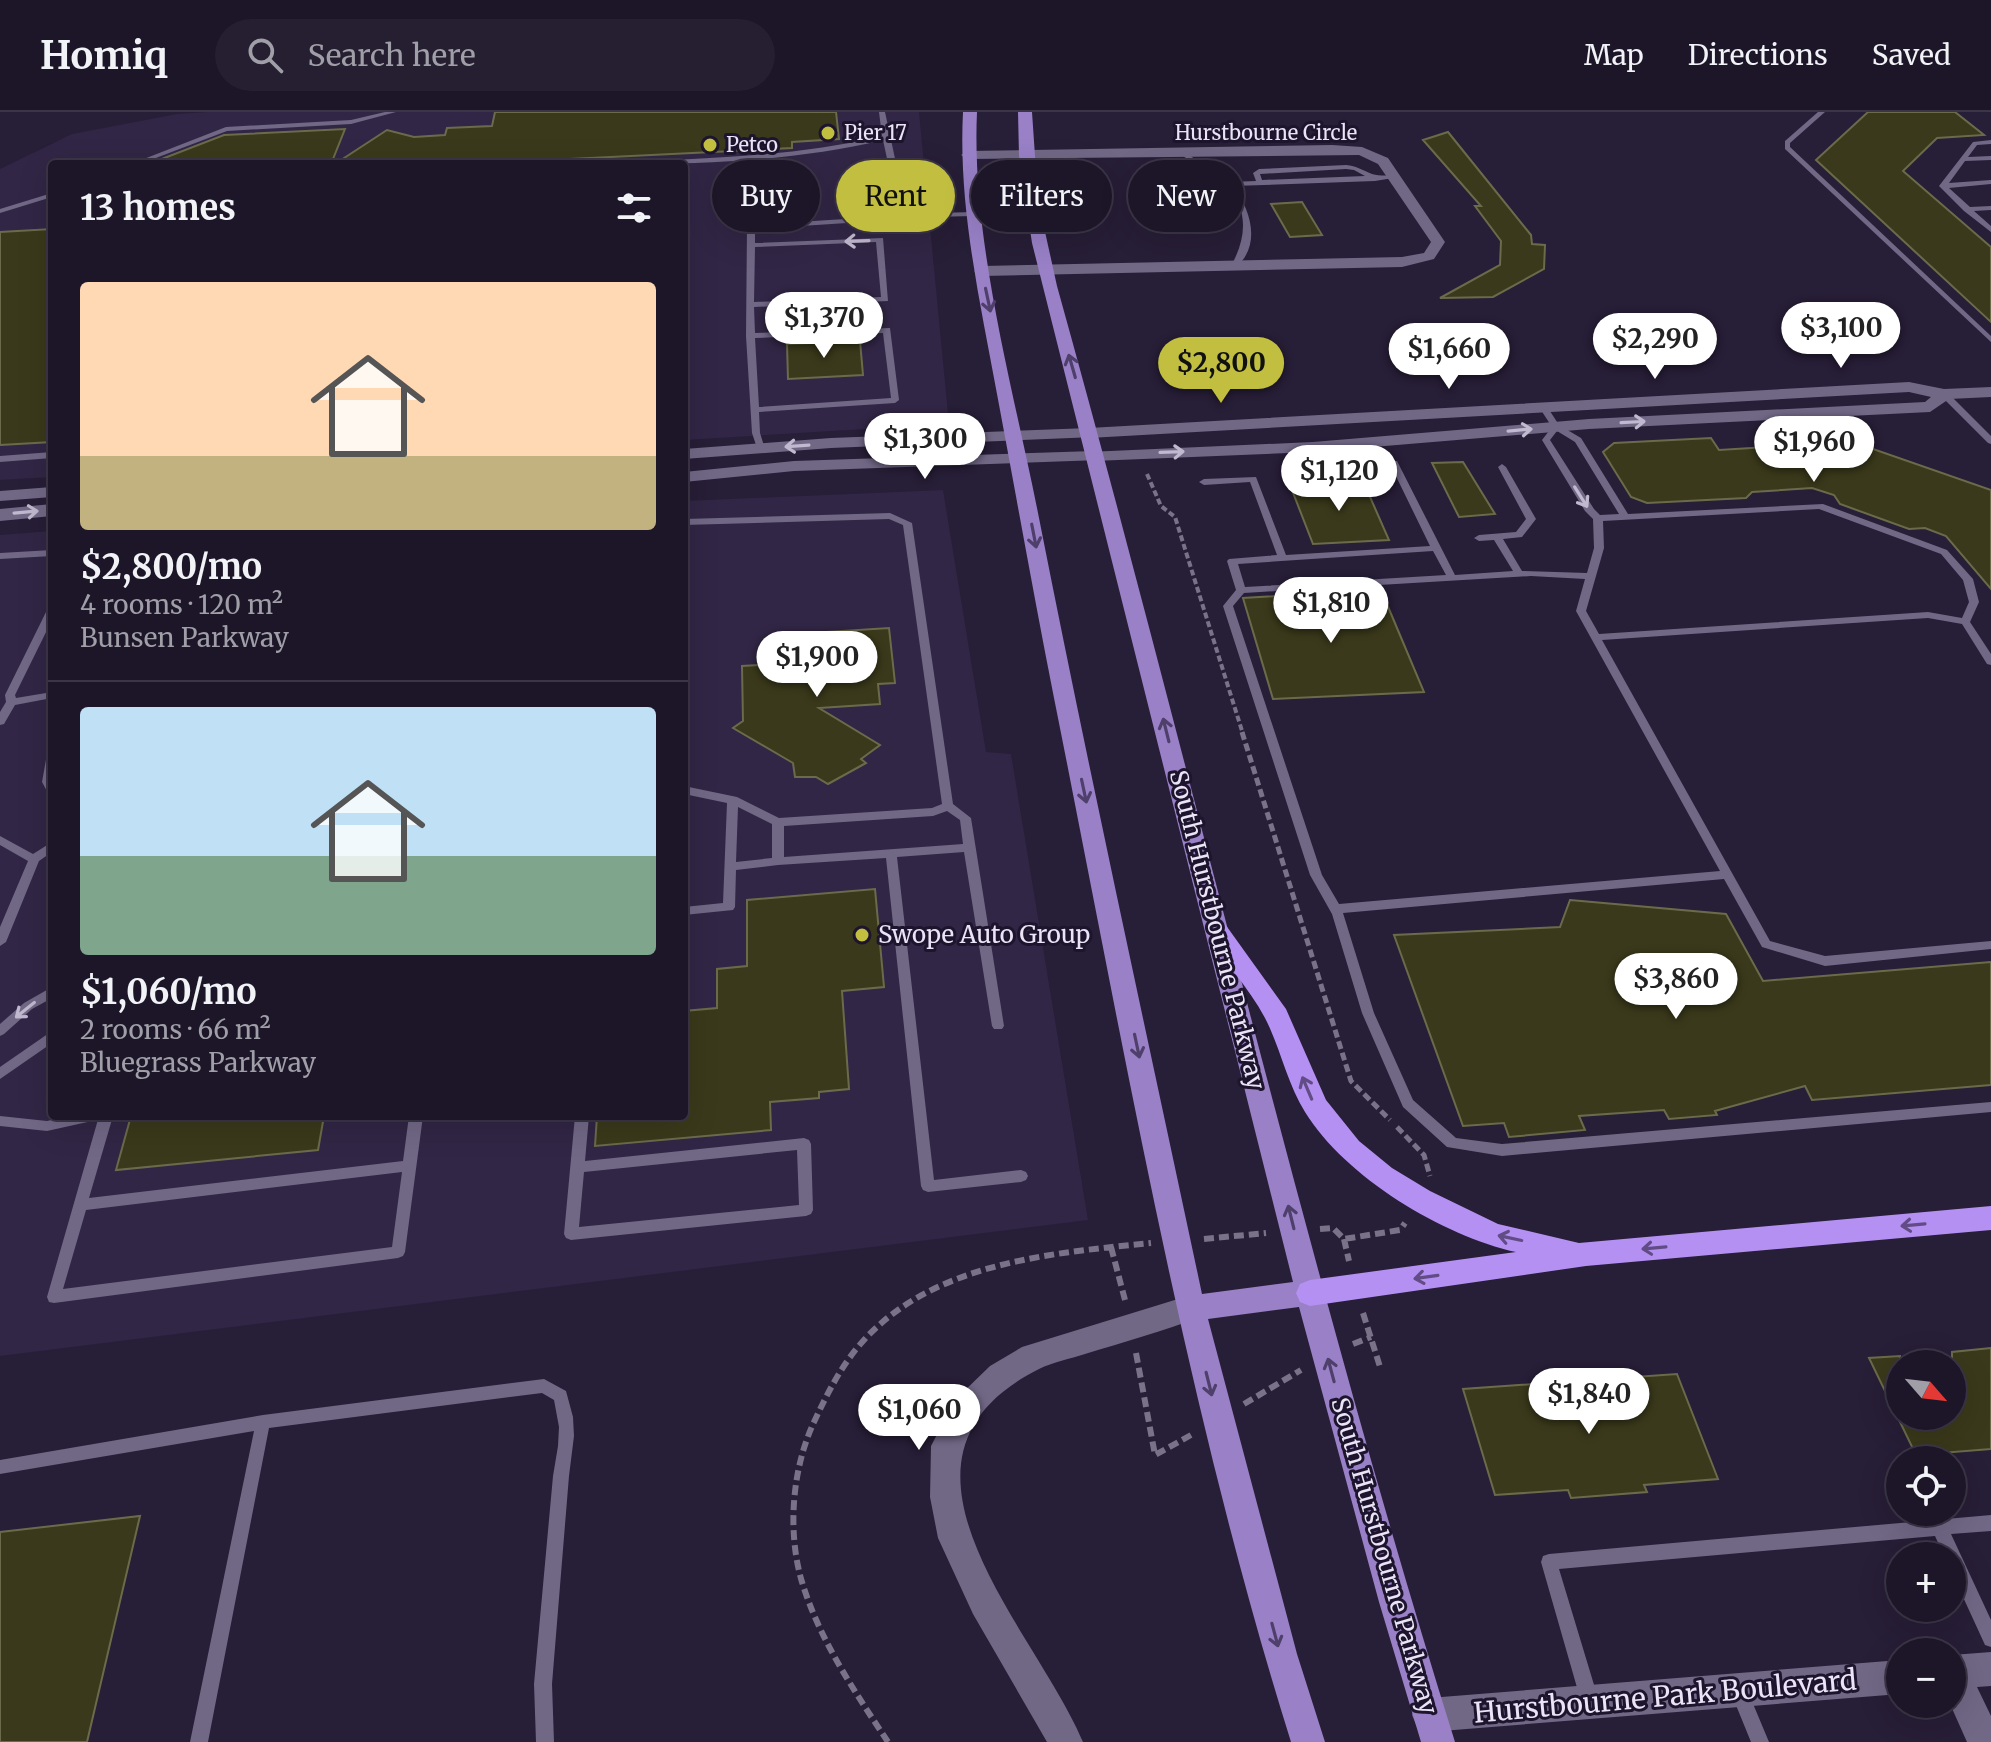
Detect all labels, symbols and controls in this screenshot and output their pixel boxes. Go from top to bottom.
search box [215,19,775,91]
text: Homiq [40,32,167,79]
icon: search [243,33,287,77]
text: Search here [307,36,476,74]
text: Map [1584,37,1644,73]
text: Directions [1688,37,1828,73]
text: Saved [1872,37,1951,73]
place label: Pier 17 [844,120,907,145]
street label: Hurstbourne Circle [1175,120,1357,145]
marker: Pier 17 [819,124,837,142]
place label: Petco [726,132,778,157]
marker: Petco [701,136,719,154]
chip: Buy [712,160,820,232]
chip: Rent [836,160,955,232]
chip: Filters [971,160,1112,232]
chip: New [1128,160,1244,232]
icon: filters [612,186,656,230]
text: 13 homes [80,187,236,229]
one-way arrow [844,234,871,249]
one-way arrow [981,287,996,313]
pin: $1,370 [759,292,889,360]
text: $1,370 [783,301,865,334]
pin: $3,100 [1776,302,1906,370]
text: $3,100 [1799,311,1883,344]
pin: $2,290 [1590,313,1720,381]
text: $2,290 [1611,322,1699,355]
pin: $1,660 [1384,323,1514,391]
text: $1,660 [1407,332,1491,365]
icon: home [296,334,440,478]
pin: $2,800 [1156,337,1286,405]
text: $2,800 [1176,346,1266,379]
one-way arrow [1064,353,1079,379]
pin: $1,300 [860,413,990,481]
one-way arrow [1619,414,1646,429]
pin: $1,960 [1749,416,1879,484]
text: $1,300 [882,422,968,455]
one-way arrow [1506,422,1533,437]
text: $1,960 [1772,425,1856,458]
one-way arrow [784,439,811,454]
one-way arrow [1158,445,1185,460]
pin: $1,120 [1274,445,1404,513]
text: $1,120 [1299,454,1379,487]
one-way arrow [1573,485,1589,508]
one-way arrow [12,504,39,519]
one-way arrow [1027,523,1042,548]
text: $2,800/mo [80,546,262,588]
pin: $1,810 [1266,577,1396,645]
text: $1,810 [1291,586,1371,619]
text: 4 rooms · 120 m² [80,588,283,621]
text: Bunsen Parkway [80,621,289,654]
pin: $1,900 [752,631,882,699]
text: $1,900 [774,640,860,673]
one-way arrow [1157,718,1172,744]
icon: home [296,759,440,903]
street label: South Hurstbourne Parkway [1163,767,1272,1093]
one-way arrow [1078,778,1093,804]
place label: Swope Auto Group [878,919,1090,950]
marker: Swope Auto Group [853,926,871,944]
pin: $3,860 [1611,953,1741,1021]
text: $3,860 [1633,962,1719,995]
text: $1,060/mo [80,971,257,1013]
one-way arrow [15,1001,36,1019]
text: 2 rooms · 66 m² [80,1013,271,1046]
one-way arrow [1130,1033,1145,1058]
text: Bluegrass Parkway [80,1046,316,1079]
one-way arrow [1299,1076,1314,1101]
one-way arrow [1282,1205,1297,1231]
one-way arrow [1900,1218,1927,1233]
one-way arrow [1498,1230,1523,1245]
one-way arrow [1641,1241,1668,1256]
one-way arrow [1413,1269,1440,1284]
north arrow [1886,1350,1966,1430]
map controls [1886,1350,1966,1718]
one-way arrow [1323,1358,1338,1384]
pin: $1,840 [1524,1368,1654,1436]
one-way arrow [1203,1370,1218,1396]
text: $1,840 [1546,1377,1632,1410]
pin: $1,060 [854,1384,984,1452]
text: $1,060 [876,1393,962,1426]
street label: South Hurstbourne Parkway [1324,1394,1445,1718]
button: locate [1886,1446,1966,1526]
button: + [1886,1542,1966,1622]
one-way arrow [1269,1622,1284,1648]
button: − [1886,1638,1966,1718]
street label: Hurstbourne Park Boulevard [1472,1661,1858,1731]

